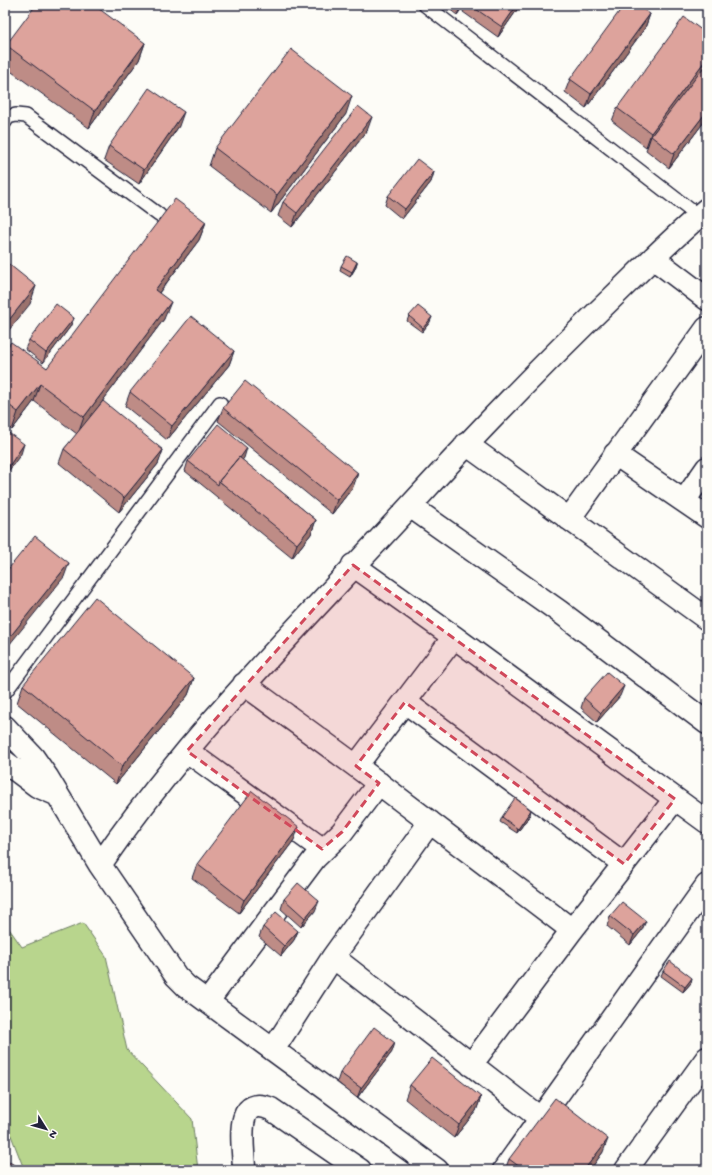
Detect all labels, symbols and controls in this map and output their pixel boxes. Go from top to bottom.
north arrow [26,1109,66,1149]
text: N [45,1127,59,1140]

